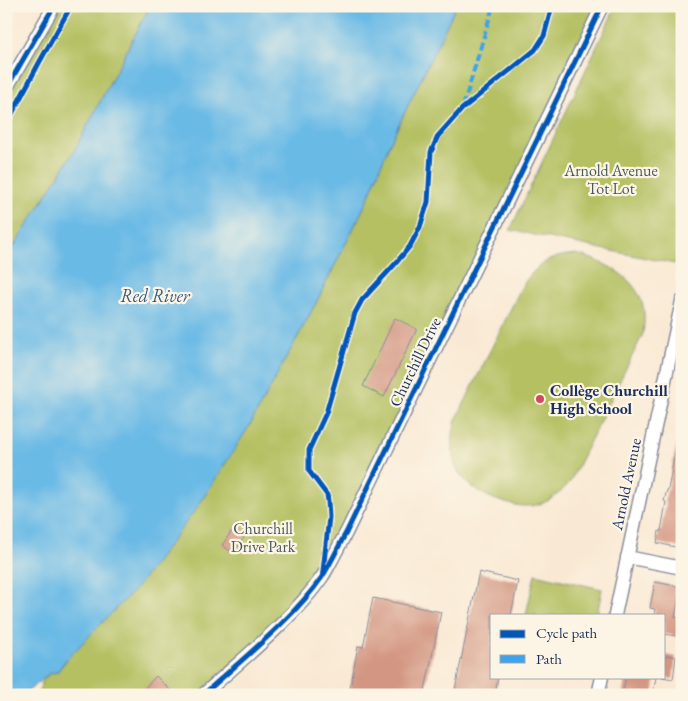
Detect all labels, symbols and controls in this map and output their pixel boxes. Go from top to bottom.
park label: Arnold Avenue Tot Lot [563,160,658,199]
water label: Red River [120,284,191,307]
street label: Churchill Drive [384,314,446,410]
place label: Collège Churchill High School [550,380,668,419]
marker: Collège Churchill High School [534,393,546,405]
street label: Arnold Avenue [606,436,646,533]
park label: Churchill Drive Park [231,518,296,557]
legend [490,614,666,678]
text: Cycle path [536,623,598,642]
text: Path [536,649,562,668]

